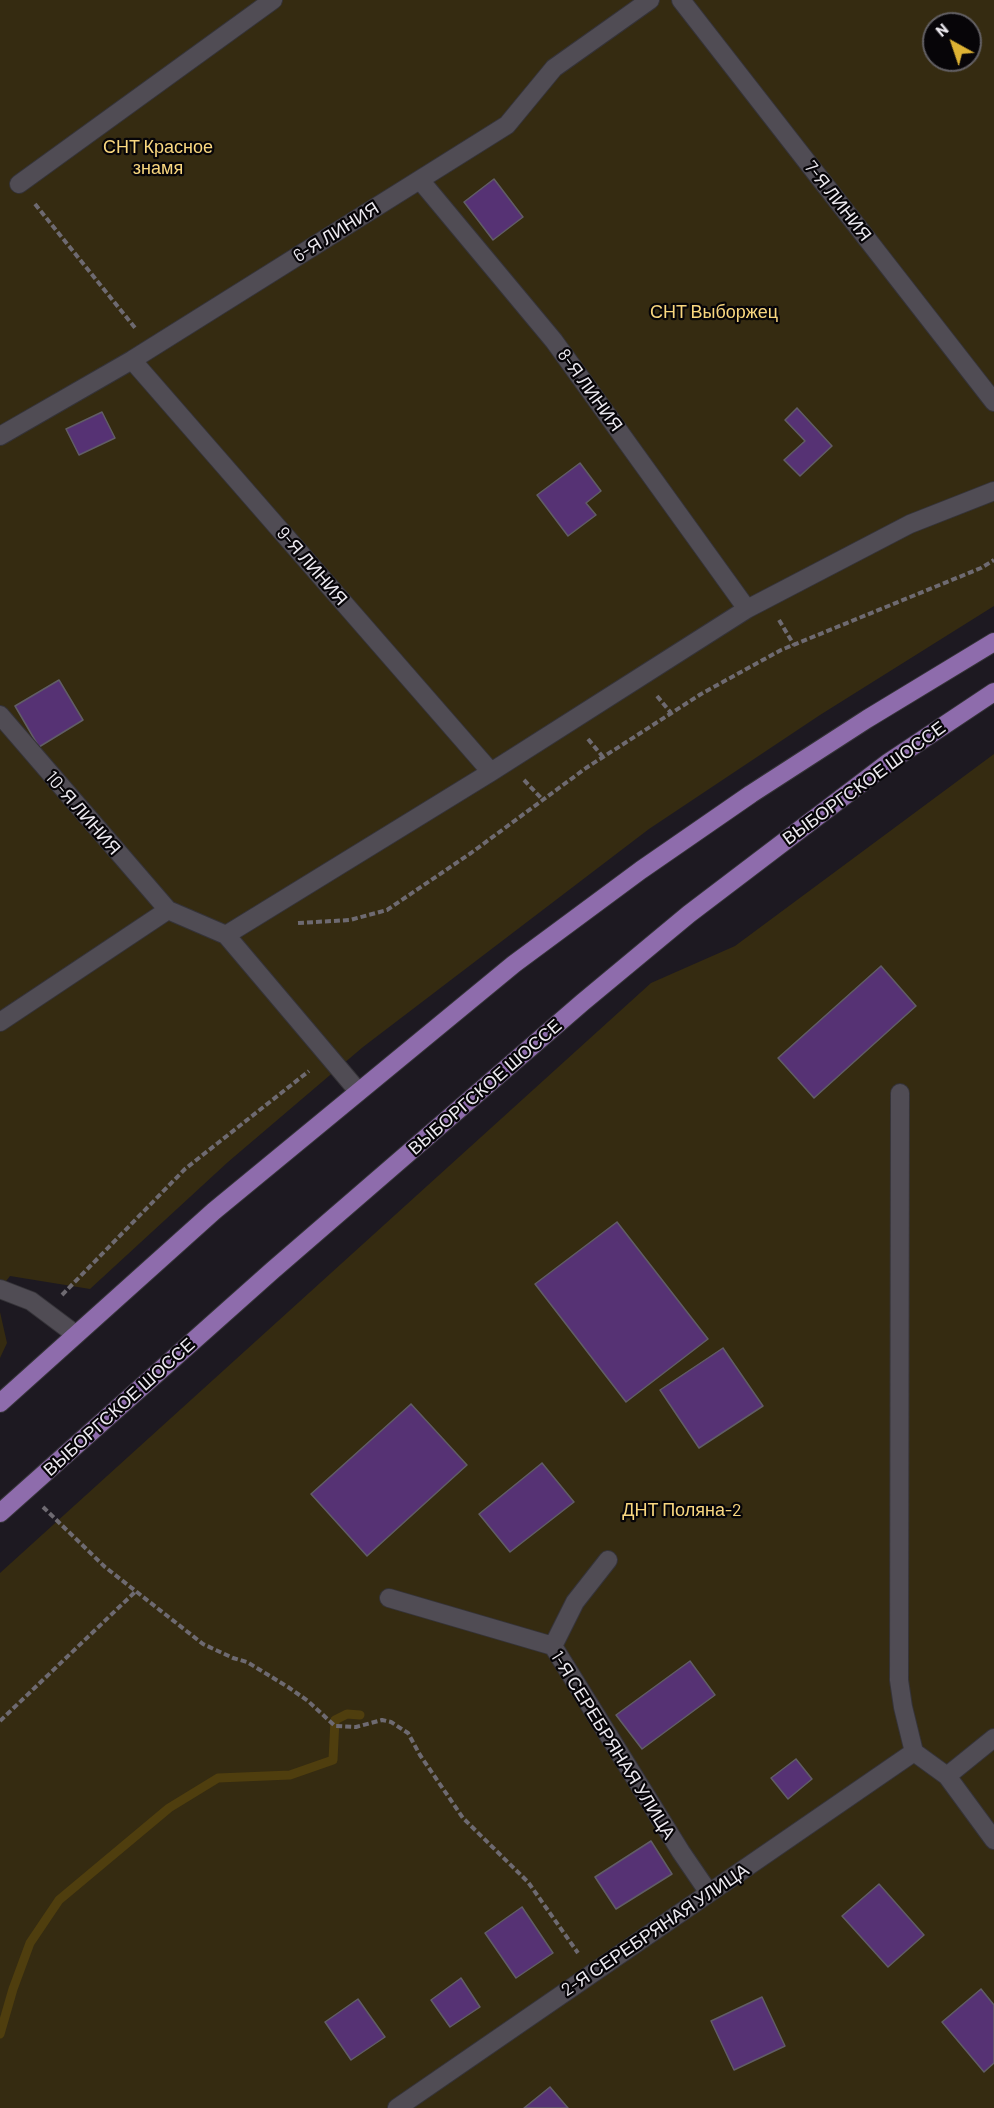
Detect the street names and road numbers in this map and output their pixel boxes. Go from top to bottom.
street label: 7-Я ЛИНИЯ [800,157,876,245]
street label: 6-Я ЛИНИЯ [289,197,383,267]
street label: 8-Я ЛИНИЯ [553,345,627,435]
street label: 9-Я ЛИНИЯ [272,522,352,610]
street label: ВЫБОРГСКОЕ ШОССЕ [778,717,950,849]
street label: 10-Я ЛИНИЯ [41,767,125,859]
street label: ВЫБОРГСКОЕ ШОССЕ [404,1015,566,1159]
street label: ВЫБОРГСКОЕ ШОССЕ [39,1333,199,1481]
street label: 1-Я СЕРЕБРЯНАЯ УЛИЦА [546,1647,680,1843]
street label: 2-Я СЕРЕБРЯНАЯ УЛИЦА [557,1859,753,2001]

